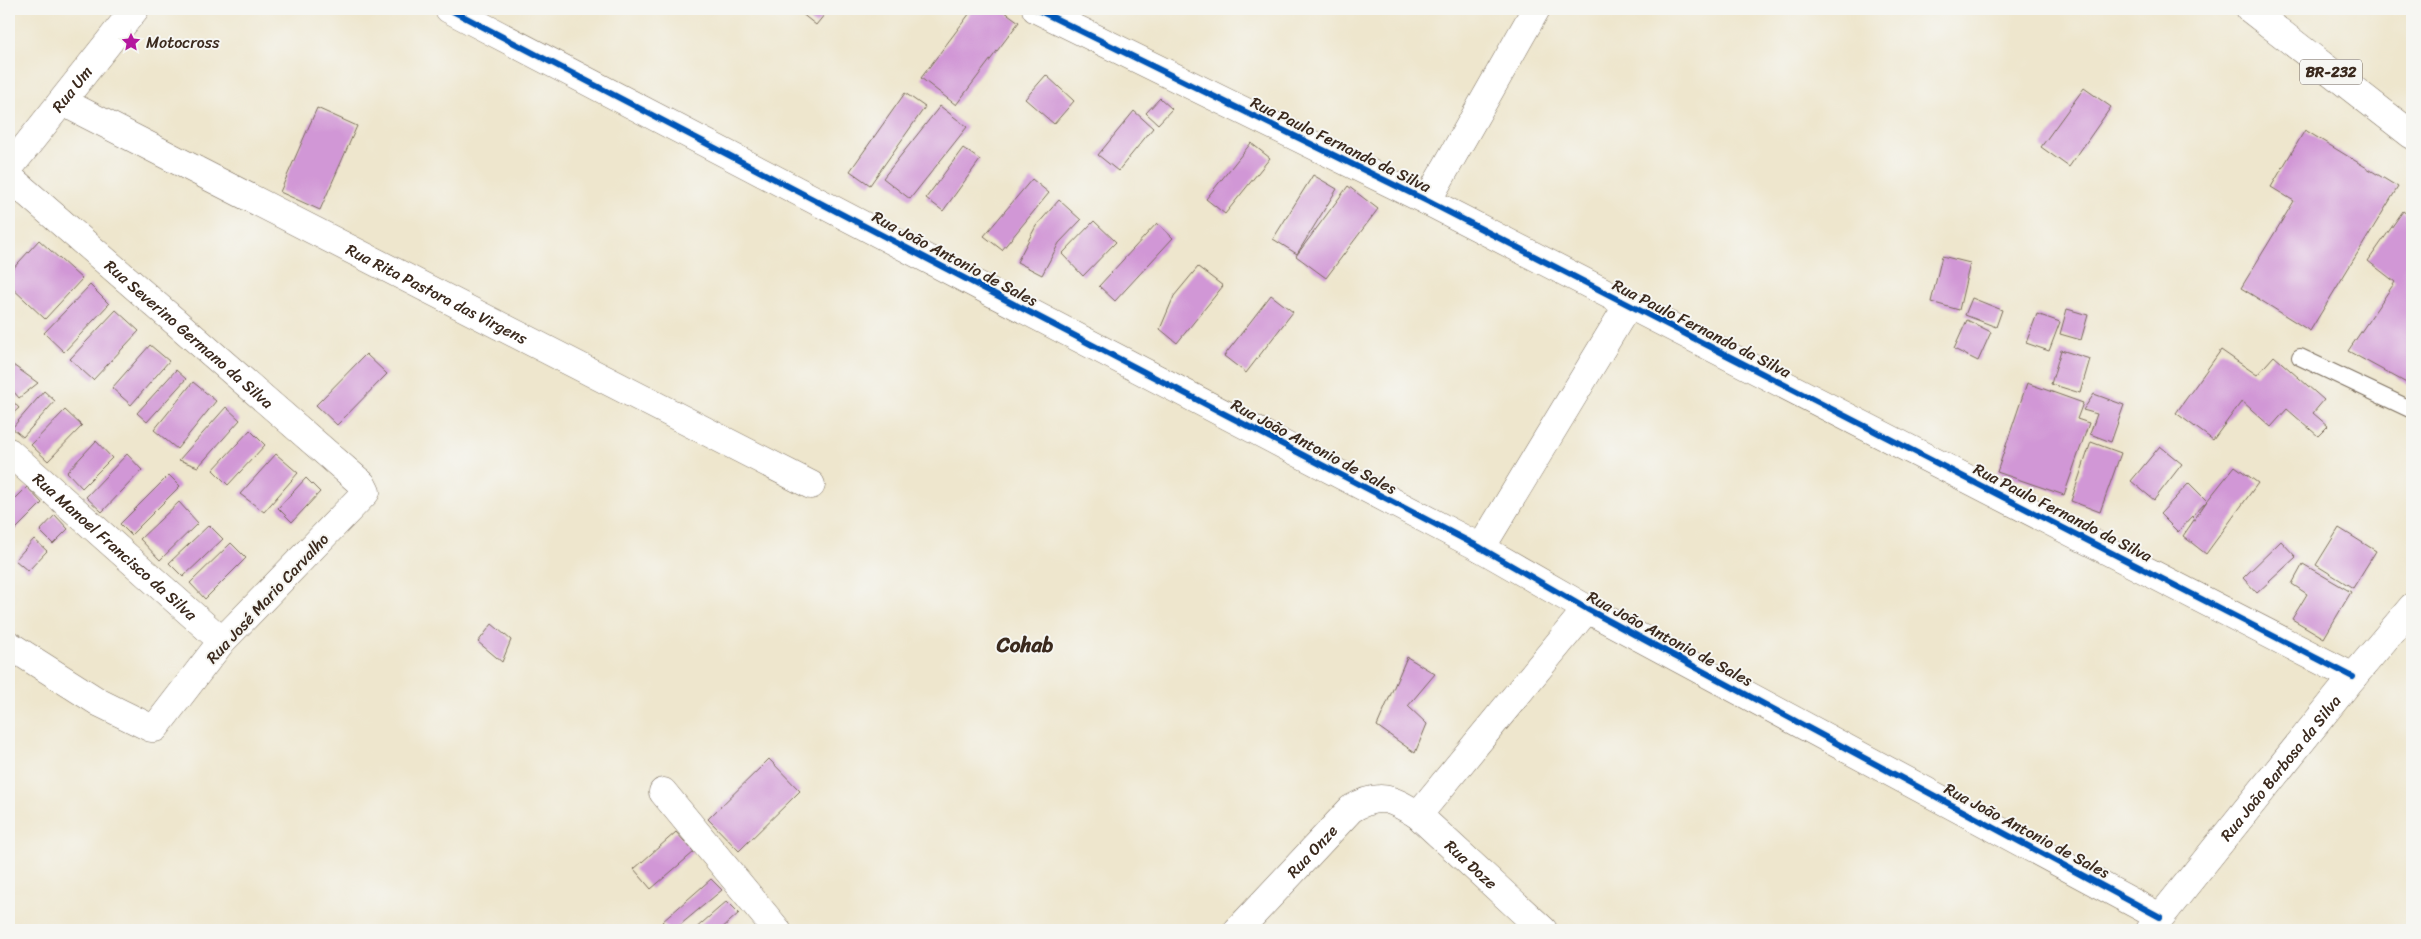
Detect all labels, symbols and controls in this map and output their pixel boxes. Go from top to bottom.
place label: Motocross [146,28,220,57]
place icon: Motocross [120,31,142,53]
street label: Rua Um [44,59,100,119]
road number: BR-232 [2300,60,2362,84]
street label: Rua Paulo Fernando da Silva [1246,88,1437,201]
street label: Rua João Antonio de Sales [867,202,1043,315]
street label: Rua Rita Pastora das Virgens [341,235,533,353]
street label: Rua Severino Germano da Silva [98,252,280,416]
street label: Rua Paulo Fernando da Silva [1607,271,1797,387]
street label: Rua João Antonio de Sales [1226,390,1402,503]
street label: Rua Paulo Fernando da Silva [1968,455,2158,571]
street label: Rua Manoel Francisco da Silva [26,465,205,629]
street label: Rua José Mario Carvalho [199,526,336,671]
street label: Rua João Antonio de Sales [1582,582,1758,695]
district label: Cohab [996,626,1053,664]
street label: Rua João Barbosa da Silva [2212,688,2349,848]
street label: Rua João Antonio de Sales [1939,774,2115,887]
street label: Rua Onze [1279,818,1345,885]
street label: Rua Doze [1438,832,1504,897]

